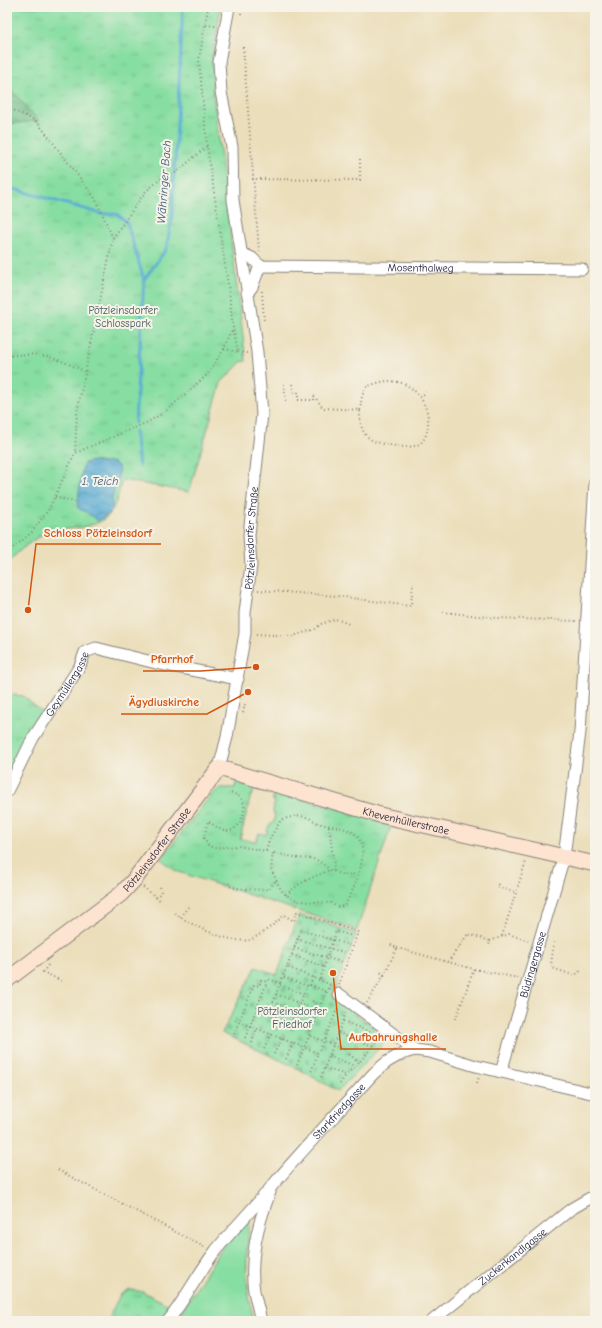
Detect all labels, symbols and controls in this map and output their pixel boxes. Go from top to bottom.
water label: Währinger Bach [154,140,174,224]
street label: Mosenthalweg [388,261,454,275]
park label: Pötzleinsdorfer Schlosspark [88,304,158,330]
water label: 1. Teich [82,474,118,488]
street label: Pötzleinsdorfer Straße [242,485,261,590]
callout: Schloss Pötzleinsdorf [36,520,161,544]
text: Schloss Pötzleinsdorf [44,526,153,540]
callout: Pfarrhof [143,647,201,671]
street label: Geymüllergasse [43,650,92,719]
text: Pfarrhof [151,652,194,666]
callout: Ägydiuskirche [121,690,207,714]
text: Ägydiuskirche [129,695,199,709]
street label: Pötzleinsdorfer Straße [120,804,194,895]
street label: Khevenhüllerstraße [361,804,451,838]
street label: Büdingergasse [517,930,549,999]
park label: Pötzleinsdorfer Friedhof [257,1005,327,1031]
callout: Aufbahrungshalle [341,1025,446,1049]
text: Aufbahrungshalle [349,1030,437,1044]
street label: Starkfriedgasse [310,1080,369,1142]
street label: Zuckerkandlgasse [476,1225,550,1288]

